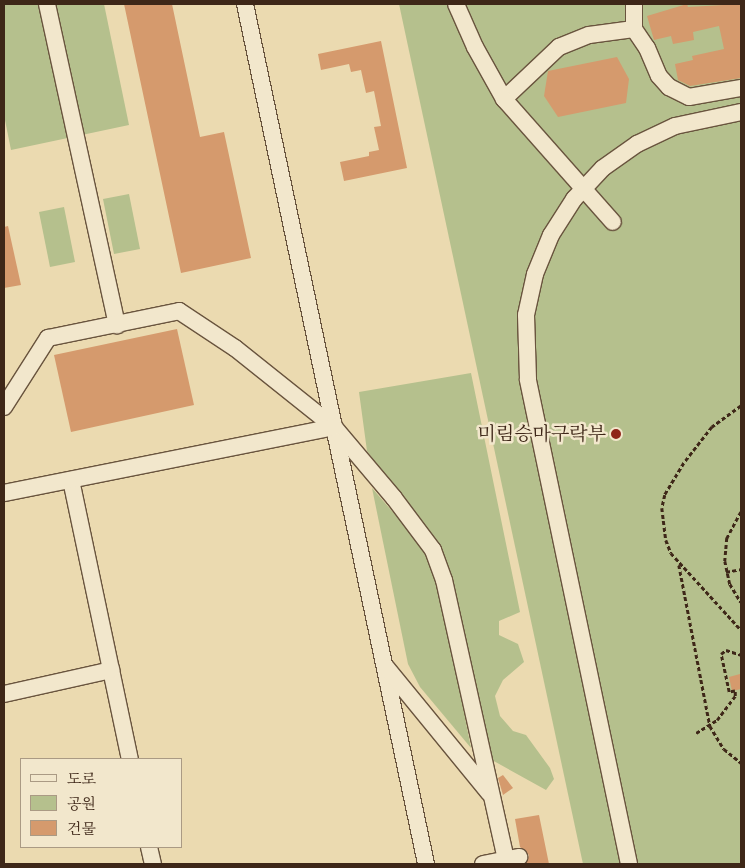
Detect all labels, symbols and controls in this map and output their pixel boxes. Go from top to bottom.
place label: 미림승마구락부 [478,423,606,445]
marker: 미림승마구락부 [610,428,622,440]
legend [20,758,182,848]
text: 도로 [67,769,96,788]
text: 공원 [67,794,96,813]
text: 건물 [67,819,96,838]

